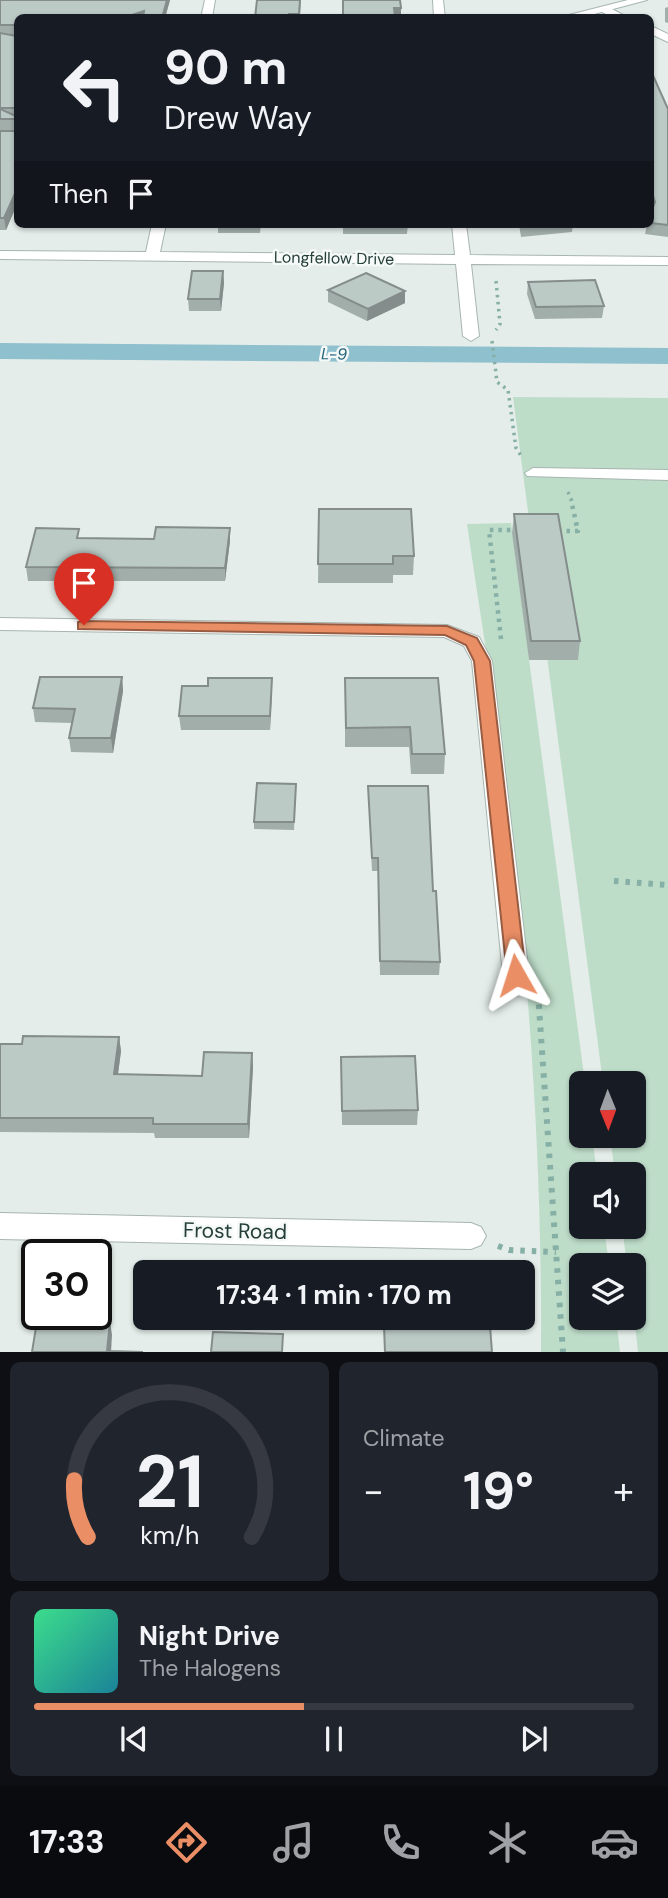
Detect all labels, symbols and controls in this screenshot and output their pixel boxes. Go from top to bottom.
text: 90 m [164,35,287,99]
icon: left [49,42,140,133]
text: Drew Way [164,97,312,139]
icon: arrive [122,175,160,213]
text: Then [49,177,108,211]
street label: Longfellow Drive [274,246,394,270]
water label: L-9 [321,343,347,365]
pin [54,553,114,625]
icon: arrive [65,564,103,602]
position arrow [479,938,553,1012]
north arrow [569,1071,646,1148]
map controls [569,1071,646,1330]
button: sound [569,1162,646,1239]
street label: Frost Road [183,1216,287,1246]
speed limit sign: 30 [21,1239,112,1330]
button: layers [569,1253,646,1330]
text: 17:34 · 1 min · 170 m [216,1278,452,1312]
text: Climate [363,1423,445,1453]
text: 21 [135,1436,204,1531]
text: 19° [463,1457,534,1525]
text: − [363,1466,384,1516]
text: + [613,1466,634,1516]
text: km/h [140,1519,199,1552]
text: Night Drive [139,1619,280,1653]
text: The Halogens [139,1653,281,1683]
icon: previous [115,1720,153,1758]
icon: pause [315,1720,353,1758]
icon: next [515,1720,553,1758]
icon: directions [162,1818,211,1867]
icon: music [269,1818,318,1867]
icon: phone [376,1818,425,1867]
icon: climate [483,1818,532,1867]
icon: car [590,1818,639,1867]
text: 17:33 [29,1821,105,1863]

